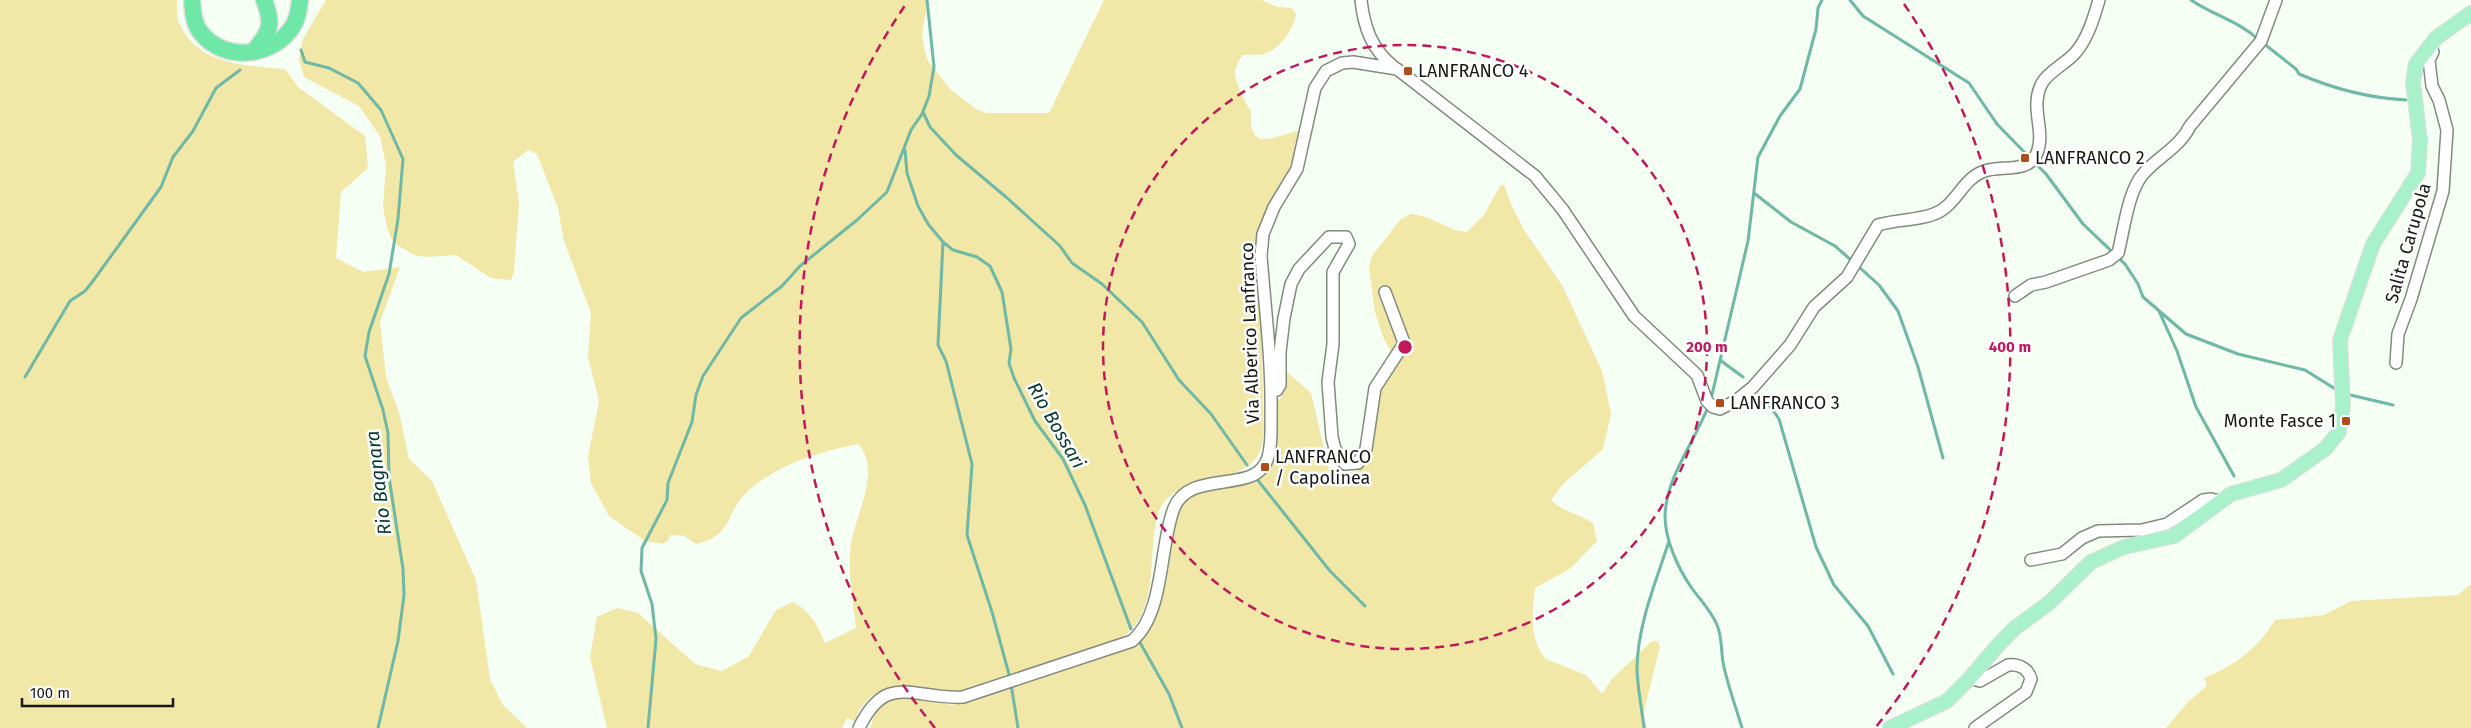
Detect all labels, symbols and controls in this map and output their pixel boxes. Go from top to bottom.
place label: LANFRANCO 4 [1418,60,1529,82]
marker: LANFRANCO 4 [1402,65,1414,77]
place label: LANFRANCO 2 [2035,147,2145,169]
marker: LANFRANCO 2 [2019,152,2031,164]
street label: Salita Carupola [2380,180,2436,306]
street label: Via Alberico Lanfranco [1236,242,1264,424]
centre of rings [1396,338,1414,356]
text: 200 m [1686,338,1728,356]
text: 400 m [1989,338,2031,356]
water label: Rio Bossari [1023,378,1091,473]
place label: LANFRANCO 3 [1730,392,1840,414]
marker: LANFRANCO 3 [1714,397,1726,409]
place label: Monte Fasce 1 [2224,410,2336,432]
marker: Monte Fasce 1 [2340,415,2352,427]
water label: Rio Bagnara [361,429,396,537]
place label: LANFRANCO / Capolinea [1275,446,1371,489]
marker: LANFRANCO / Capolinea [1259,461,1271,473]
scale bar [22,676,174,708]
text: 100 m [30,684,70,702]

